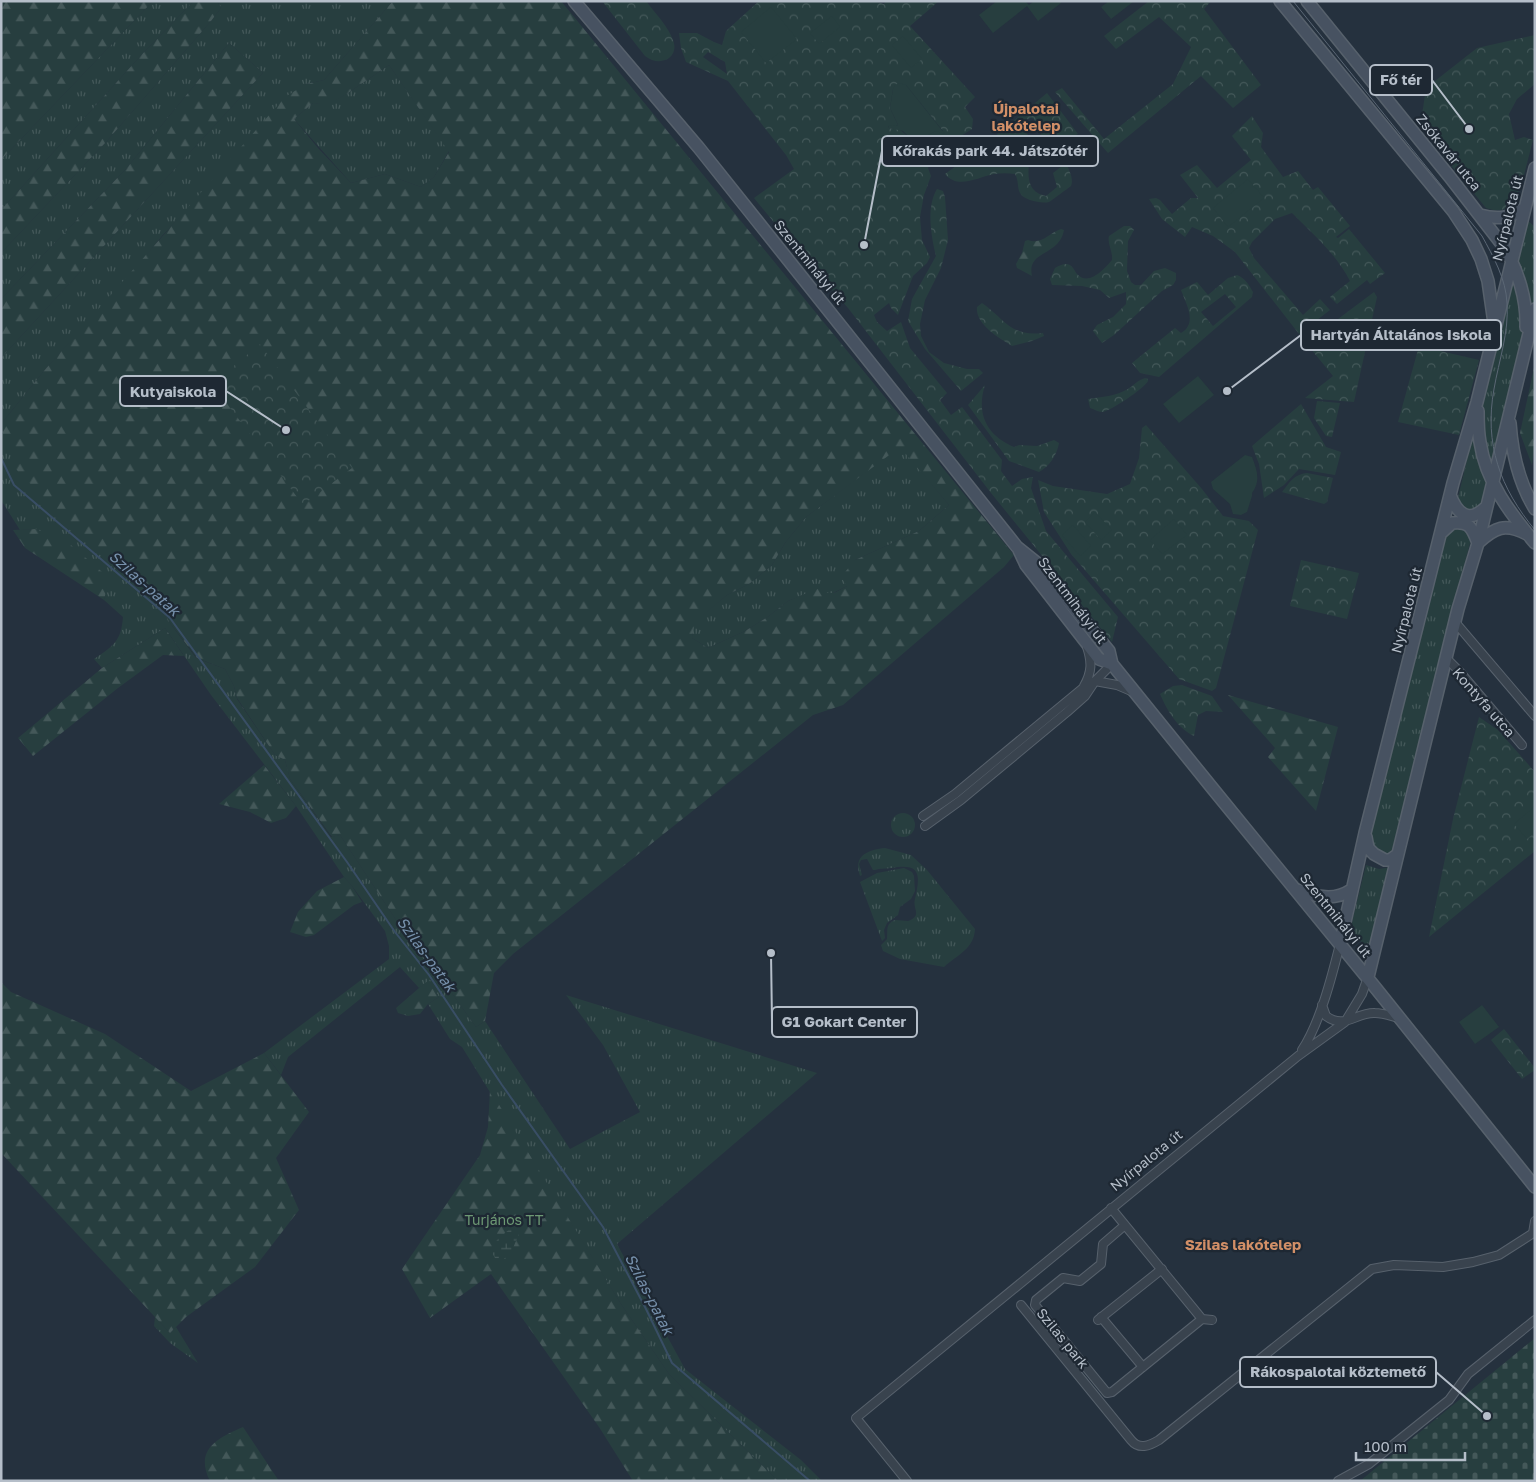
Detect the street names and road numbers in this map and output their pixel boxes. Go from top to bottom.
street label: Zsókavár utca [1413,110,1485,194]
street label: Nyírpalota út [1488,173,1526,263]
street label: Szentmihályi út [771,216,849,308]
street label: Szentmihályi út [1035,553,1111,647]
street label: Nyírpalota út [1387,565,1425,655]
street label: Kontyfa utca [1449,664,1519,740]
street label: Szentmihályi út [1297,869,1375,961]
street label: Nyírpalota út [1106,1126,1186,1194]
street label: Szilas park [1033,1304,1093,1372]

